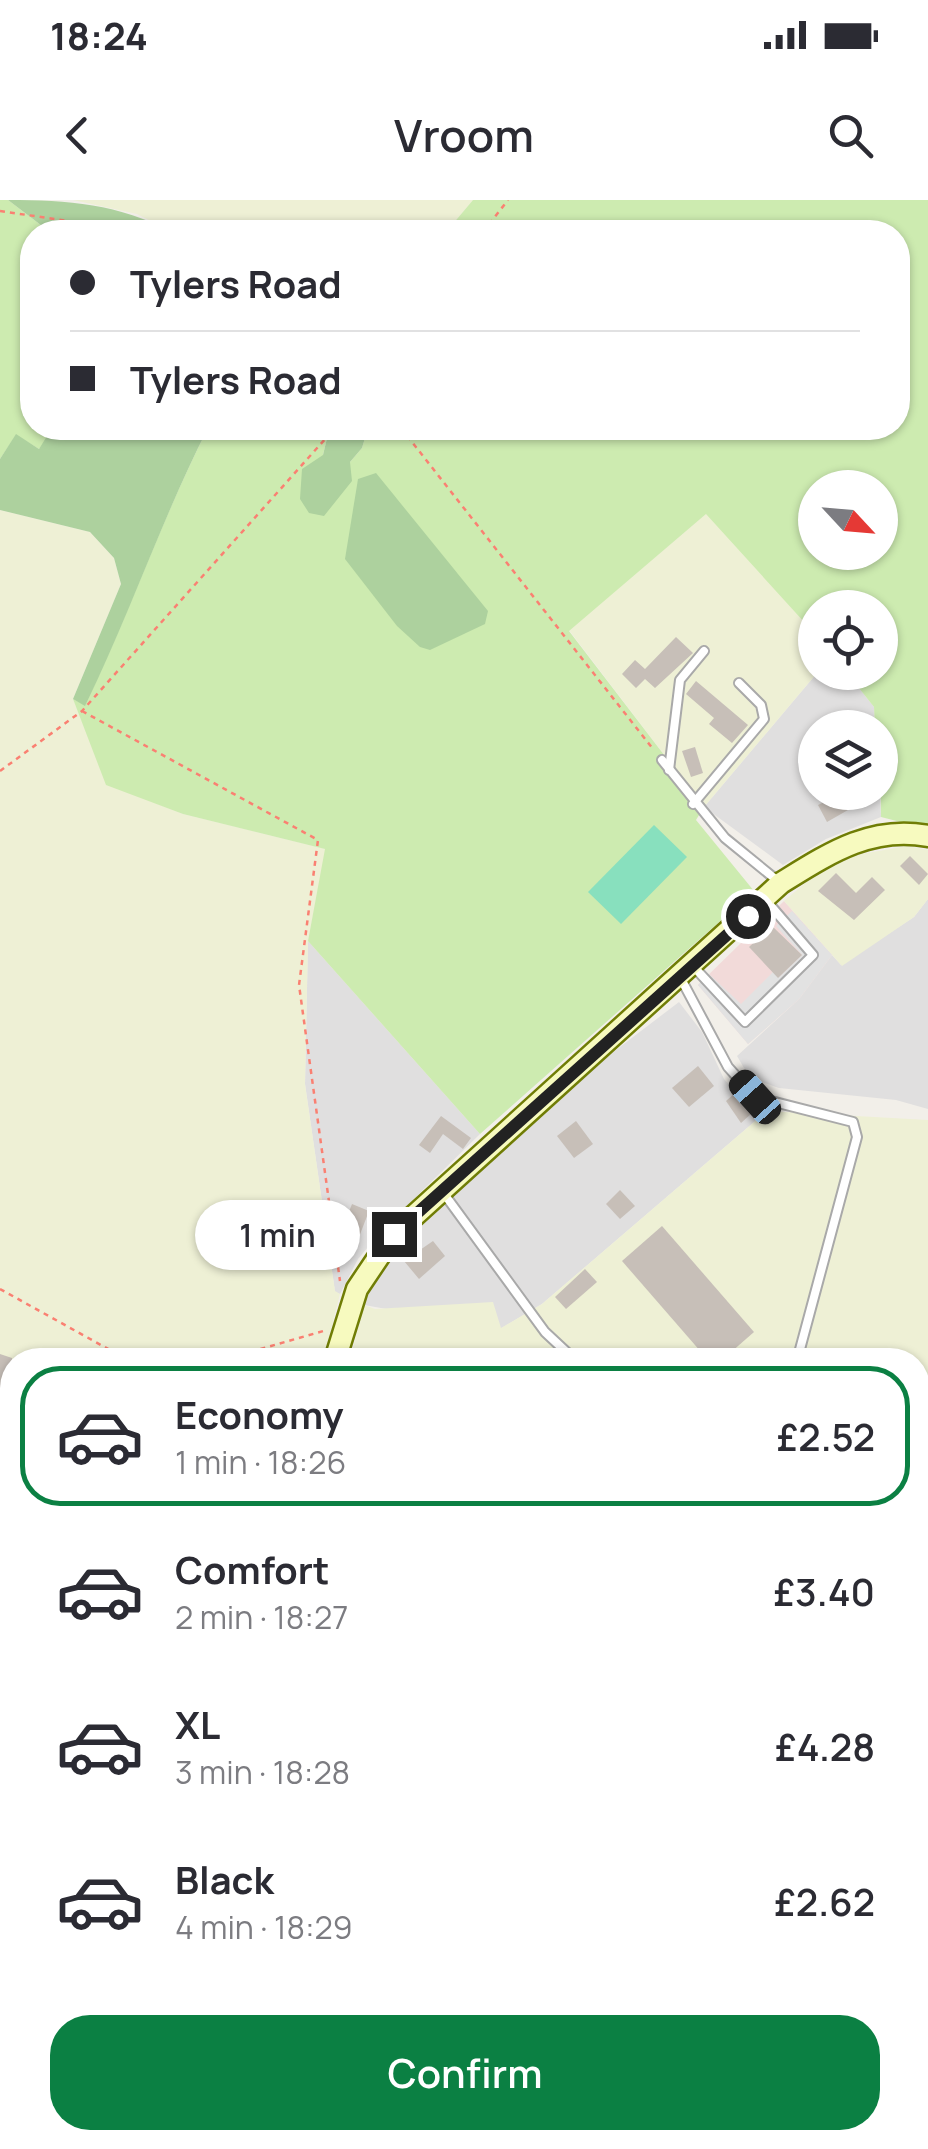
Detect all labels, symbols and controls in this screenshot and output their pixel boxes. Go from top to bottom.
text: 18:24 [50,9,148,61]
text: Vroom [394,104,534,166]
icon: back [50,108,105,163]
icon: search [823,108,878,163]
text: Tylers Road [130,257,342,309]
text: Tylers Road [130,353,342,405]
north arrow [798,470,898,570]
map controls [798,470,898,810]
button: locate [798,590,898,690]
button: layers [798,710,898,810]
route start [726,894,771,939]
car [724,1065,786,1129]
callout: 1 min [194,1199,359,1269]
route end [372,1212,417,1257]
text: 1 min [239,1213,316,1257]
text: Economy [175,1388,344,1440]
icon: car [55,1391,145,1481]
text: £2.52 [777,1410,875,1462]
text: 1 min · 18:26 [175,1440,346,1484]
text: Comfort [175,1543,329,1595]
icon: car [55,1546,145,1636]
text: £3.40 [773,1565,875,1617]
text: 2 min · 18:27 [175,1595,348,1639]
text: XL [175,1698,220,1750]
icon: car [55,1701,145,1791]
text: £4.28 [775,1720,875,1772]
text: 3 min · 18:28 [175,1750,350,1794]
text: Black [175,1853,274,1905]
icon: car [55,1856,145,1946]
text: £2.62 [774,1875,875,1927]
text: 4 min · 18:29 [175,1905,353,1949]
button: Confirm [50,2015,880,2130]

